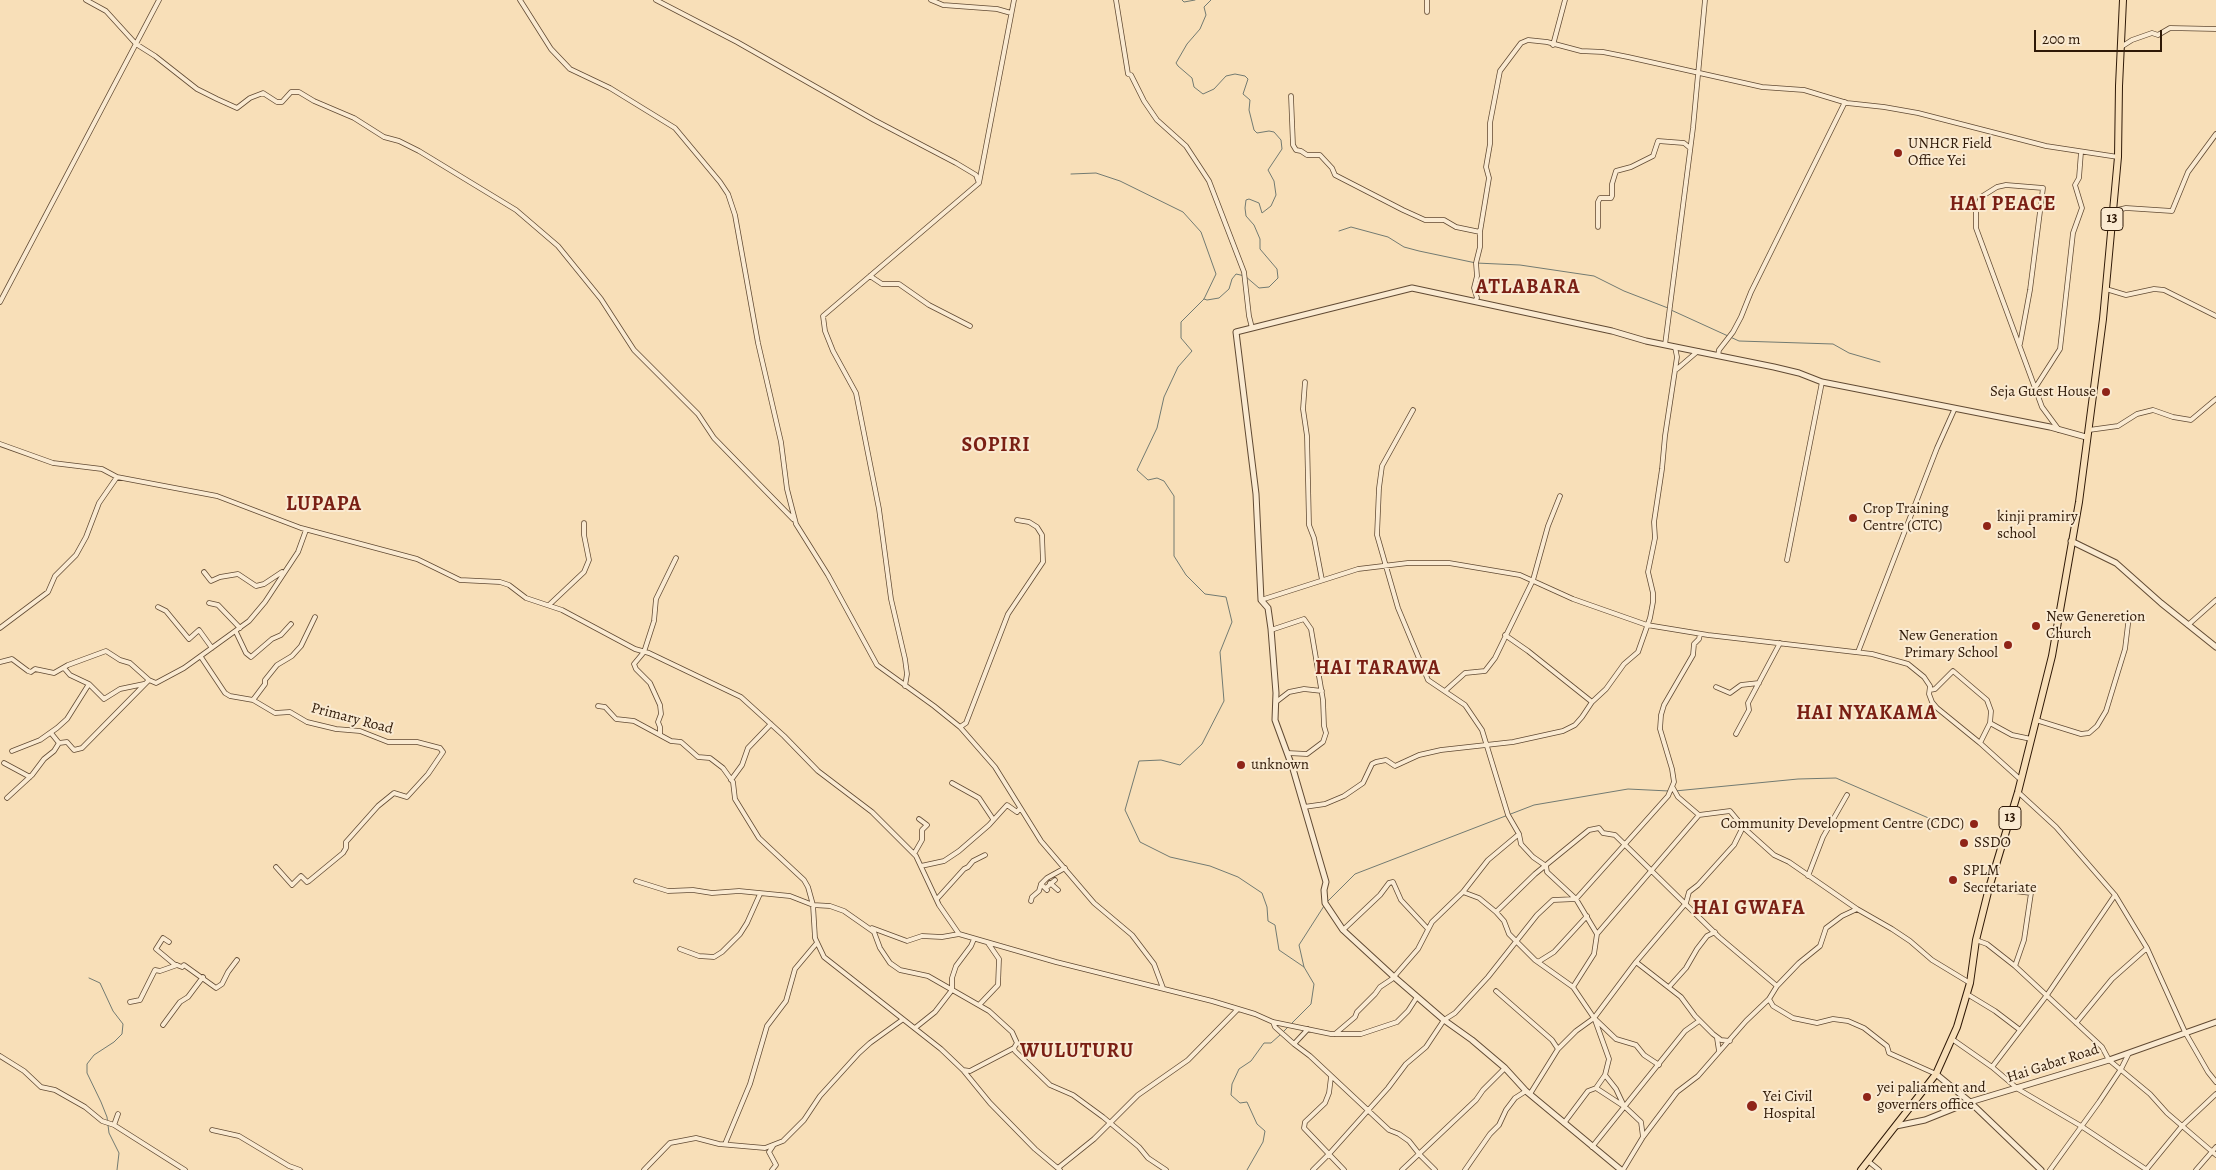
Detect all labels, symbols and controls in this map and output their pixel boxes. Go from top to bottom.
scale bar [2036,20,2164,52]
text: 200 m [2042,29,2081,49]
place label: UNHCR Field Office Yei [1908,135,1992,170]
marker: UNHCR Field Office Yei [1892,147,1904,159]
district label: HAI PEACE [1948,193,2058,217]
road number: 13 [2101,208,2123,230]
district label: ATLABARA [1475,276,1581,300]
place label: Seja Guest House [1990,383,2096,401]
marker: Seja Guest House [2100,386,2112,398]
district label: SOPIRI [961,434,1031,458]
district label: LUPAPA [285,493,363,517]
place label: Crop Training Centre (CTC) [1863,500,1949,535]
place label: kinji pramiry school [1997,508,2078,543]
marker: Crop Training Centre (CTC) [1847,512,1859,524]
marker: kinji pramiry school [1981,520,1993,532]
place label: New Generetion Church [2046,608,2145,643]
marker: New Generetion Church [2030,620,2042,632]
place label: New Generation Primary School [1898,627,1998,662]
marker: New Generation Primary School [2002,639,2014,651]
district label: HAI TARAWA [1314,657,1442,681]
street label: Primary Road [309,699,395,739]
district label: HAI NYAKAMA [1795,702,1939,726]
place label: unknown [1251,756,1309,774]
marker: unknown [1235,759,1247,771]
road number: 13 [1999,806,2021,830]
place label: Community Development Centre (CDC) [1721,815,1964,833]
marker: Community Development Centre (CDC) [1968,818,1980,830]
place label: SSDO [1974,834,2011,852]
marker: SSDO [1958,837,1970,849]
place label: SPLM Secretariate [1963,862,2037,897]
marker: SPLM Secretariate [1947,874,1959,886]
district label: HAI GWAFA [1691,897,1807,921]
district label: WULUTURU [1019,1040,1135,1064]
street label: Hai Gabat Road [2005,1041,2101,1087]
place label: yei paliament and governers office [1877,1079,1986,1114]
place label: Yei Civil Hospital [1763,1088,1815,1123]
marker: yei paliament and governers office [1861,1091,1873,1103]
marker: Yei Civil Hospital [1745,1099,1759,1113]

